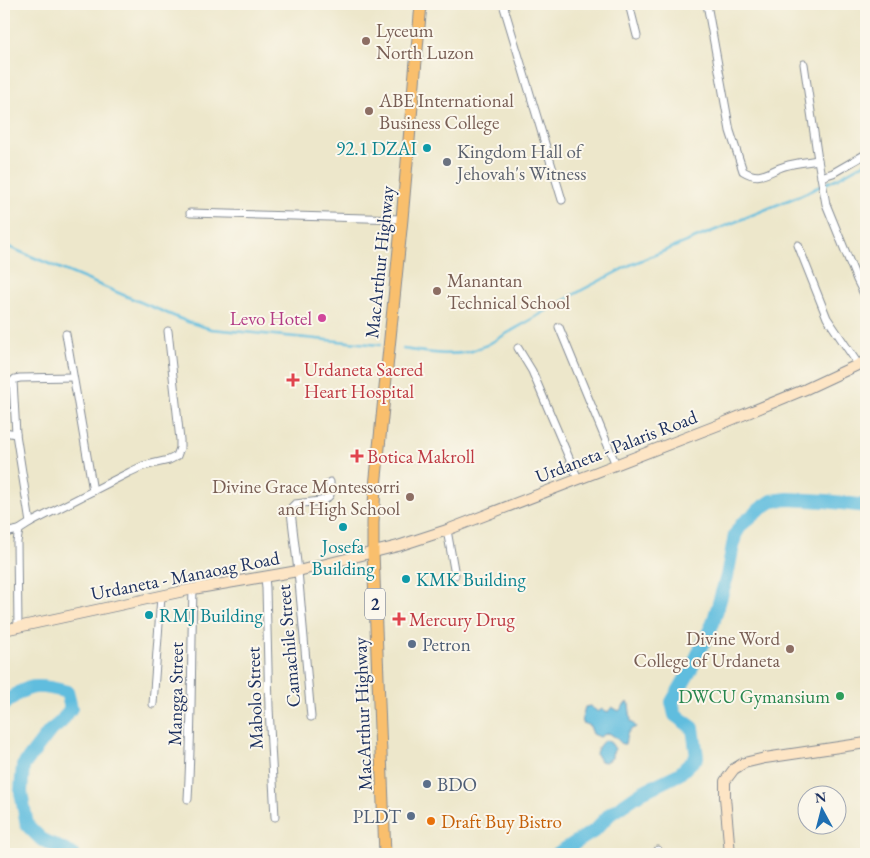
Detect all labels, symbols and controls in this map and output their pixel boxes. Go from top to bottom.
place label: Lyceum North Luzon [376,18,474,65]
marker: Lyceum North Luzon [360,35,372,47]
place label: ABE International Business College [378,88,514,135]
marker: ABE International Business College [363,105,375,117]
place label: 92.1 DZAI [336,136,418,161]
place label: Kingdom Hall of Jehovah's Witness [455,139,586,186]
marker: 92.1 DZAI [421,142,433,154]
marker: Kingdom Hall of Jehovah's Witness [441,156,453,168]
street label: MacArthur Highway [359,184,400,340]
place label: Manantan Technical School [447,268,570,315]
marker: Manantan Technical School [431,285,443,297]
place label: Levo Hotel [230,306,312,331]
marker: Levo Hotel [316,312,328,324]
place label: Urdaneta Sacred Heart Hospital [304,357,424,404]
marker: Urdaneta Sacred Heart Hospital [286,373,300,387]
street label: Urdaneta - Palaris Road [532,404,701,489]
place label: Botica Makroll [367,444,475,469]
marker: Botica Makroll [351,450,363,462]
place label: Divine Grace Montessorri and High School [212,474,400,521]
marker: Divine Grace Montessorri and High School [404,491,416,503]
marker: Josefa Building [337,521,349,533]
place label: Josefa Building [312,534,375,581]
street label: Urdaneta - Manaoag Road [89,545,282,606]
place label: KMK Building [416,567,526,592]
marker: KMK Building [400,573,412,585]
street label: Camachile Street [271,584,306,708]
road number: 2 [365,588,385,620]
place label: RMJ Building [159,603,264,628]
place label: Mercury Drug [409,607,515,632]
marker: RMJ Building [143,609,155,621]
marker: Mercury Drug [393,613,405,625]
place label: Divine Word College of Urdaneta [634,626,780,673]
place label: Petron [422,632,471,657]
street label: MacArthur Highway [347,636,378,791]
marker: Petron [406,638,418,650]
street label: Mangga Street [162,642,189,746]
marker: Divine Word College of Urdaneta [784,643,796,655]
street label: Mabolo Street [240,646,269,750]
place label: DWCU Gymansium [678,684,830,709]
marker: DWCU Gymansium [834,690,846,702]
place label: BDO [437,772,477,797]
marker: BDO [421,778,433,790]
north arrow [798,786,848,836]
text: N [814,787,828,807]
place label: PLDT [353,804,401,829]
place label: Draft Buy Bistro [441,809,562,834]
marker: PLDT [405,810,417,822]
marker: Draft Buy Bistro [425,815,437,827]

